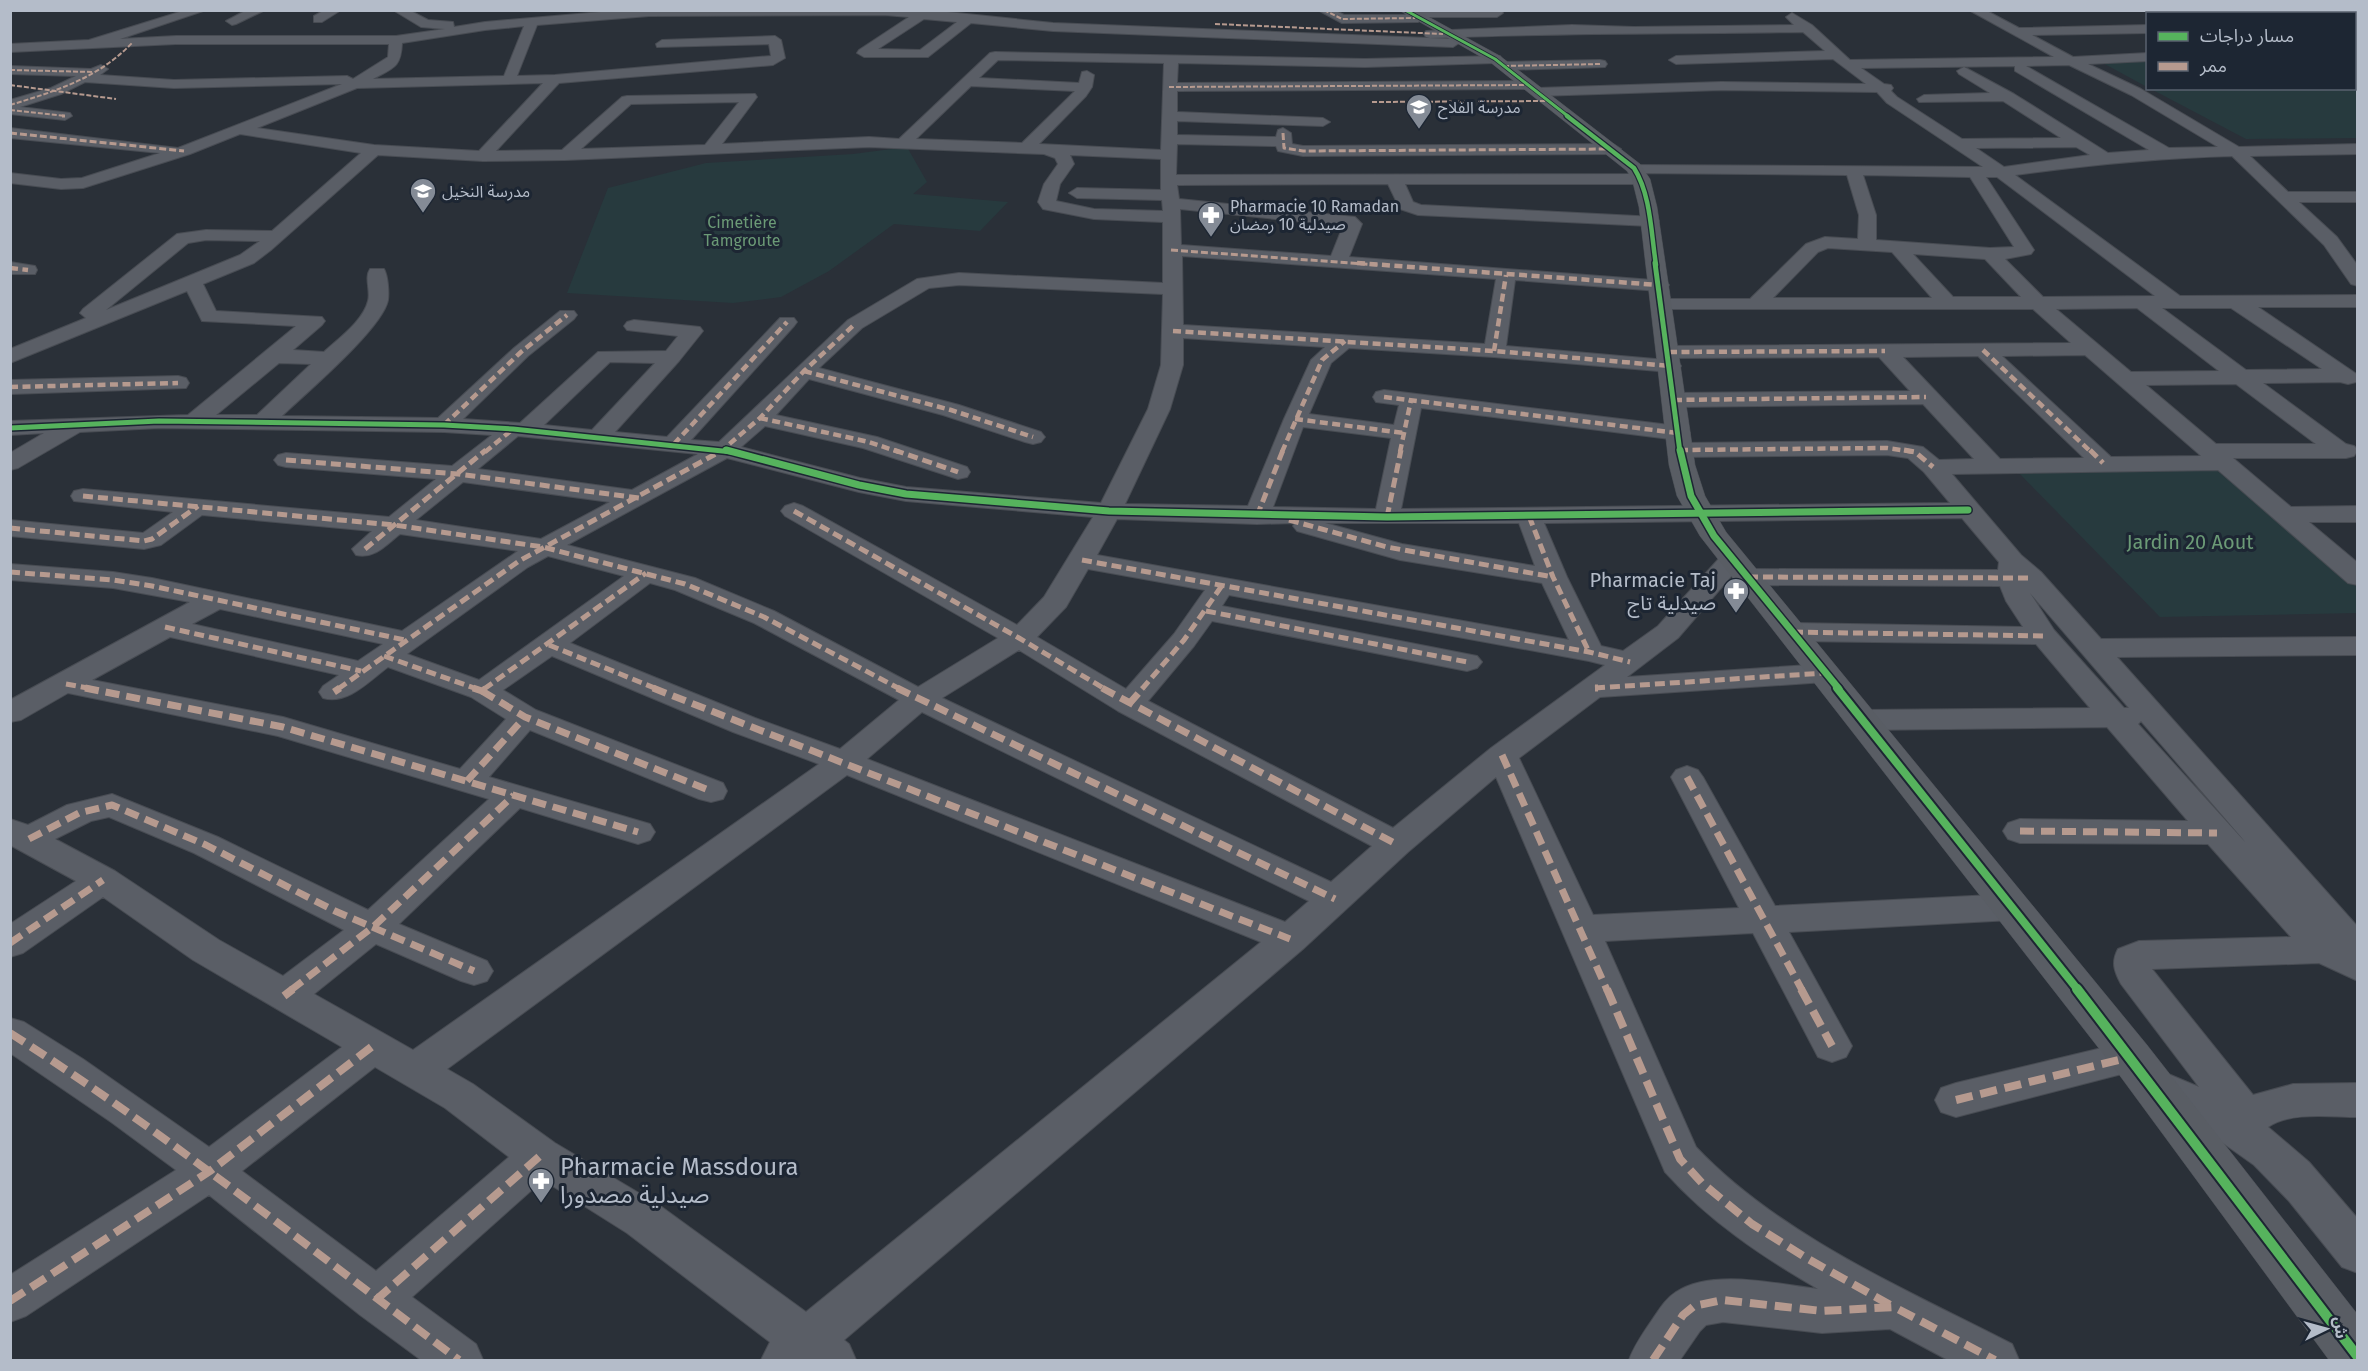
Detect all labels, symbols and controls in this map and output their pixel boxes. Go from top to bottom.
legend [2146,12,2356,90]
text: مسار دراجات [2200,25,2294,47]
text: ممر [2199,55,2227,77]
school or university icon: مدرسة الفلاح [1404,92,1434,130]
place label: مدرسة الفلاح [1438,98,1521,120]
school or university icon: مدرسة النخيل [408,176,438,214]
place label: مدرسة النخيل [442,182,530,201]
place label: Pharmacie 10 Ramadan صيدلية 10 رمضان [1230,197,1399,234]
pharmacy icon: Pharmacie 10 Ramadan صيدلية 10 رمضان [1196,200,1226,238]
park label: Cimetière Tamgroute [704,213,780,250]
park label: Jardin 20 Aout [2126,530,2254,554]
place label: Pharmacie Taj صيدلية تاج [1589,568,1716,618]
pharmacy icon: Pharmacie Taj صيدلية تاج [1721,576,1751,614]
place label: Pharmacie Massdoura صيدلية مصدورا [560,1153,799,1209]
pharmacy icon: Pharmacie Massdoura صيدلية مصدورا [526,1166,556,1204]
north arrow [2296,1299,2356,1359]
text: ش [2330,1316,2351,1340]

